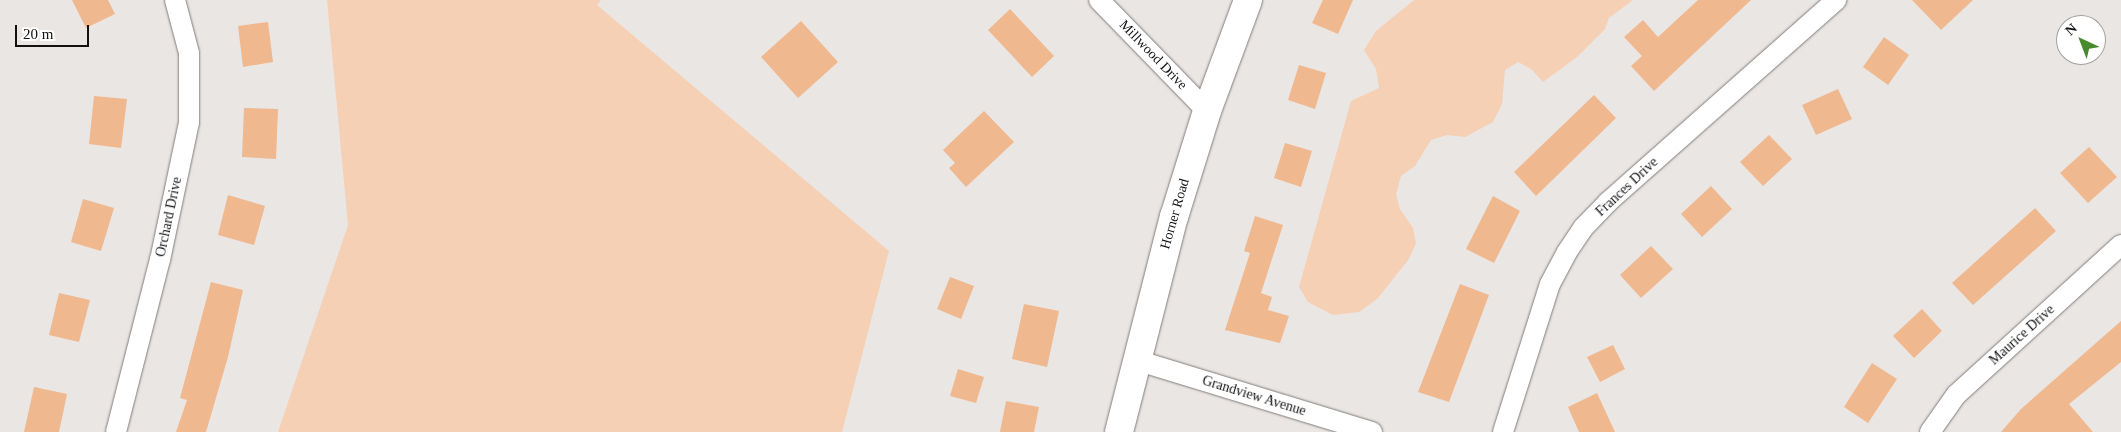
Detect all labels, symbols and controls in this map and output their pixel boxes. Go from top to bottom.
scale bar [18,15,91,47]
north arrow [2056,15,2106,65]
street label: Millwood Drive [1115,17,1191,93]
text: N [2062,20,2080,38]
text: 20 m [23,26,53,42]
street label: Frances Drive [1592,154,1662,220]
street label: Orchard Drive [152,176,186,258]
street label: Horner Road [1157,177,1193,251]
street label: Maurice Drive [1986,301,2058,369]
street label: Grandview Avenue [1200,372,1308,420]

